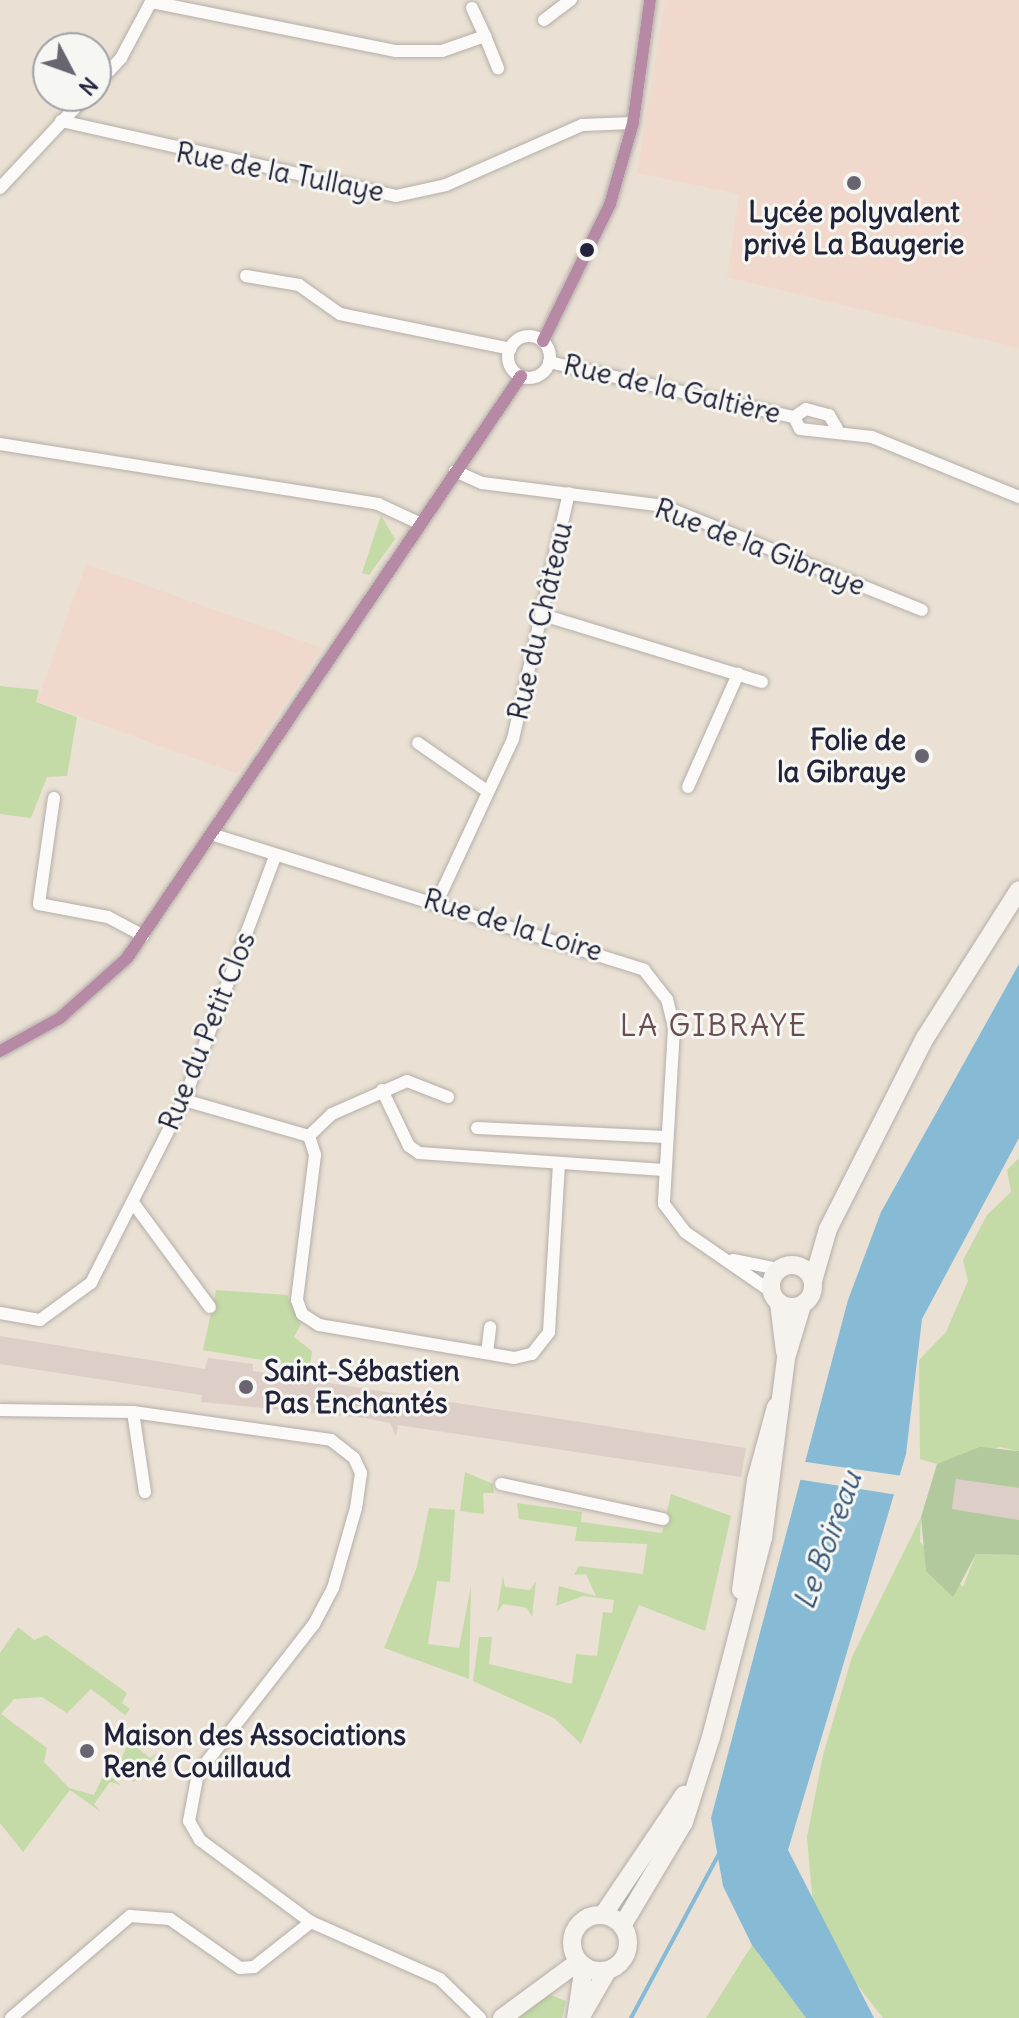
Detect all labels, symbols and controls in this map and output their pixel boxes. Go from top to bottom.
north arrow [32,32,112,112]
text: N [73,72,104,101]
street label: Rue de la Tullaye [173,135,387,209]
marker: Lycée polyvalent privé La Baugerie [845,174,863,192]
place label: Lycée polyvalent privé La Baugerie [744,195,964,261]
unlabelled marker [579,242,595,258]
street label: Rue de la Galtière [560,348,784,430]
street label: Rue de la Gibraye [650,491,870,603]
street label: Rue du Château [501,519,579,723]
place label: Folie de la Gibraye [777,723,906,789]
marker: Folie de la Gibraye [913,747,931,765]
street label: Rue de la Loire [420,882,606,968]
street label: Rue du Petit Clos [152,927,262,1135]
district label: LA GIBRAYE [620,1007,808,1043]
place label: Saint-Sébastien Pas Enchantés [264,1354,460,1420]
marker: Saint-Sébastien Pas Enchantés [235,1376,257,1398]
water label: Le Boireau [785,1466,869,1614]
place label: Maison des Associations René Couillaud [103,1718,406,1784]
marker: Maison des Associations René Couillaud [78,1742,96,1760]

